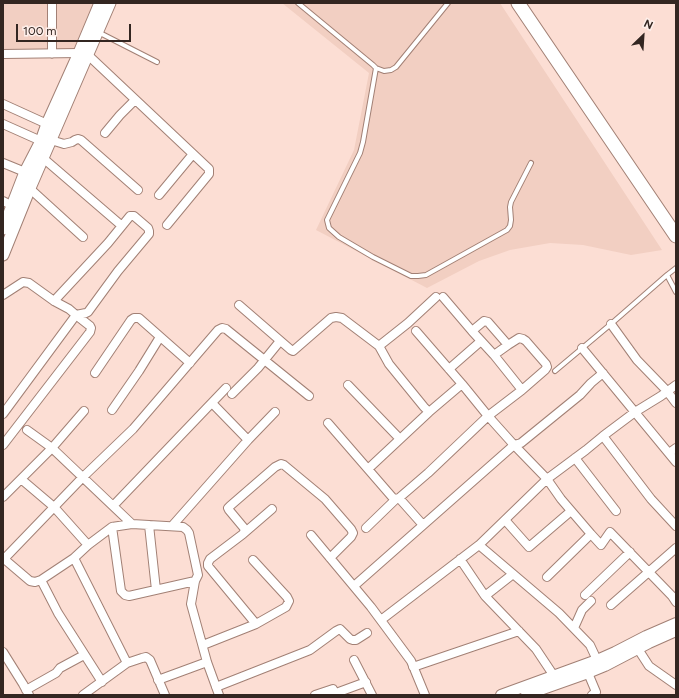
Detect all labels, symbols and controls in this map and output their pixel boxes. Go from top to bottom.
scale bar [18,16,133,42]
north arrow [623,16,663,56]
text: N [642,17,655,32]
text: 100 m [23,24,57,38]

